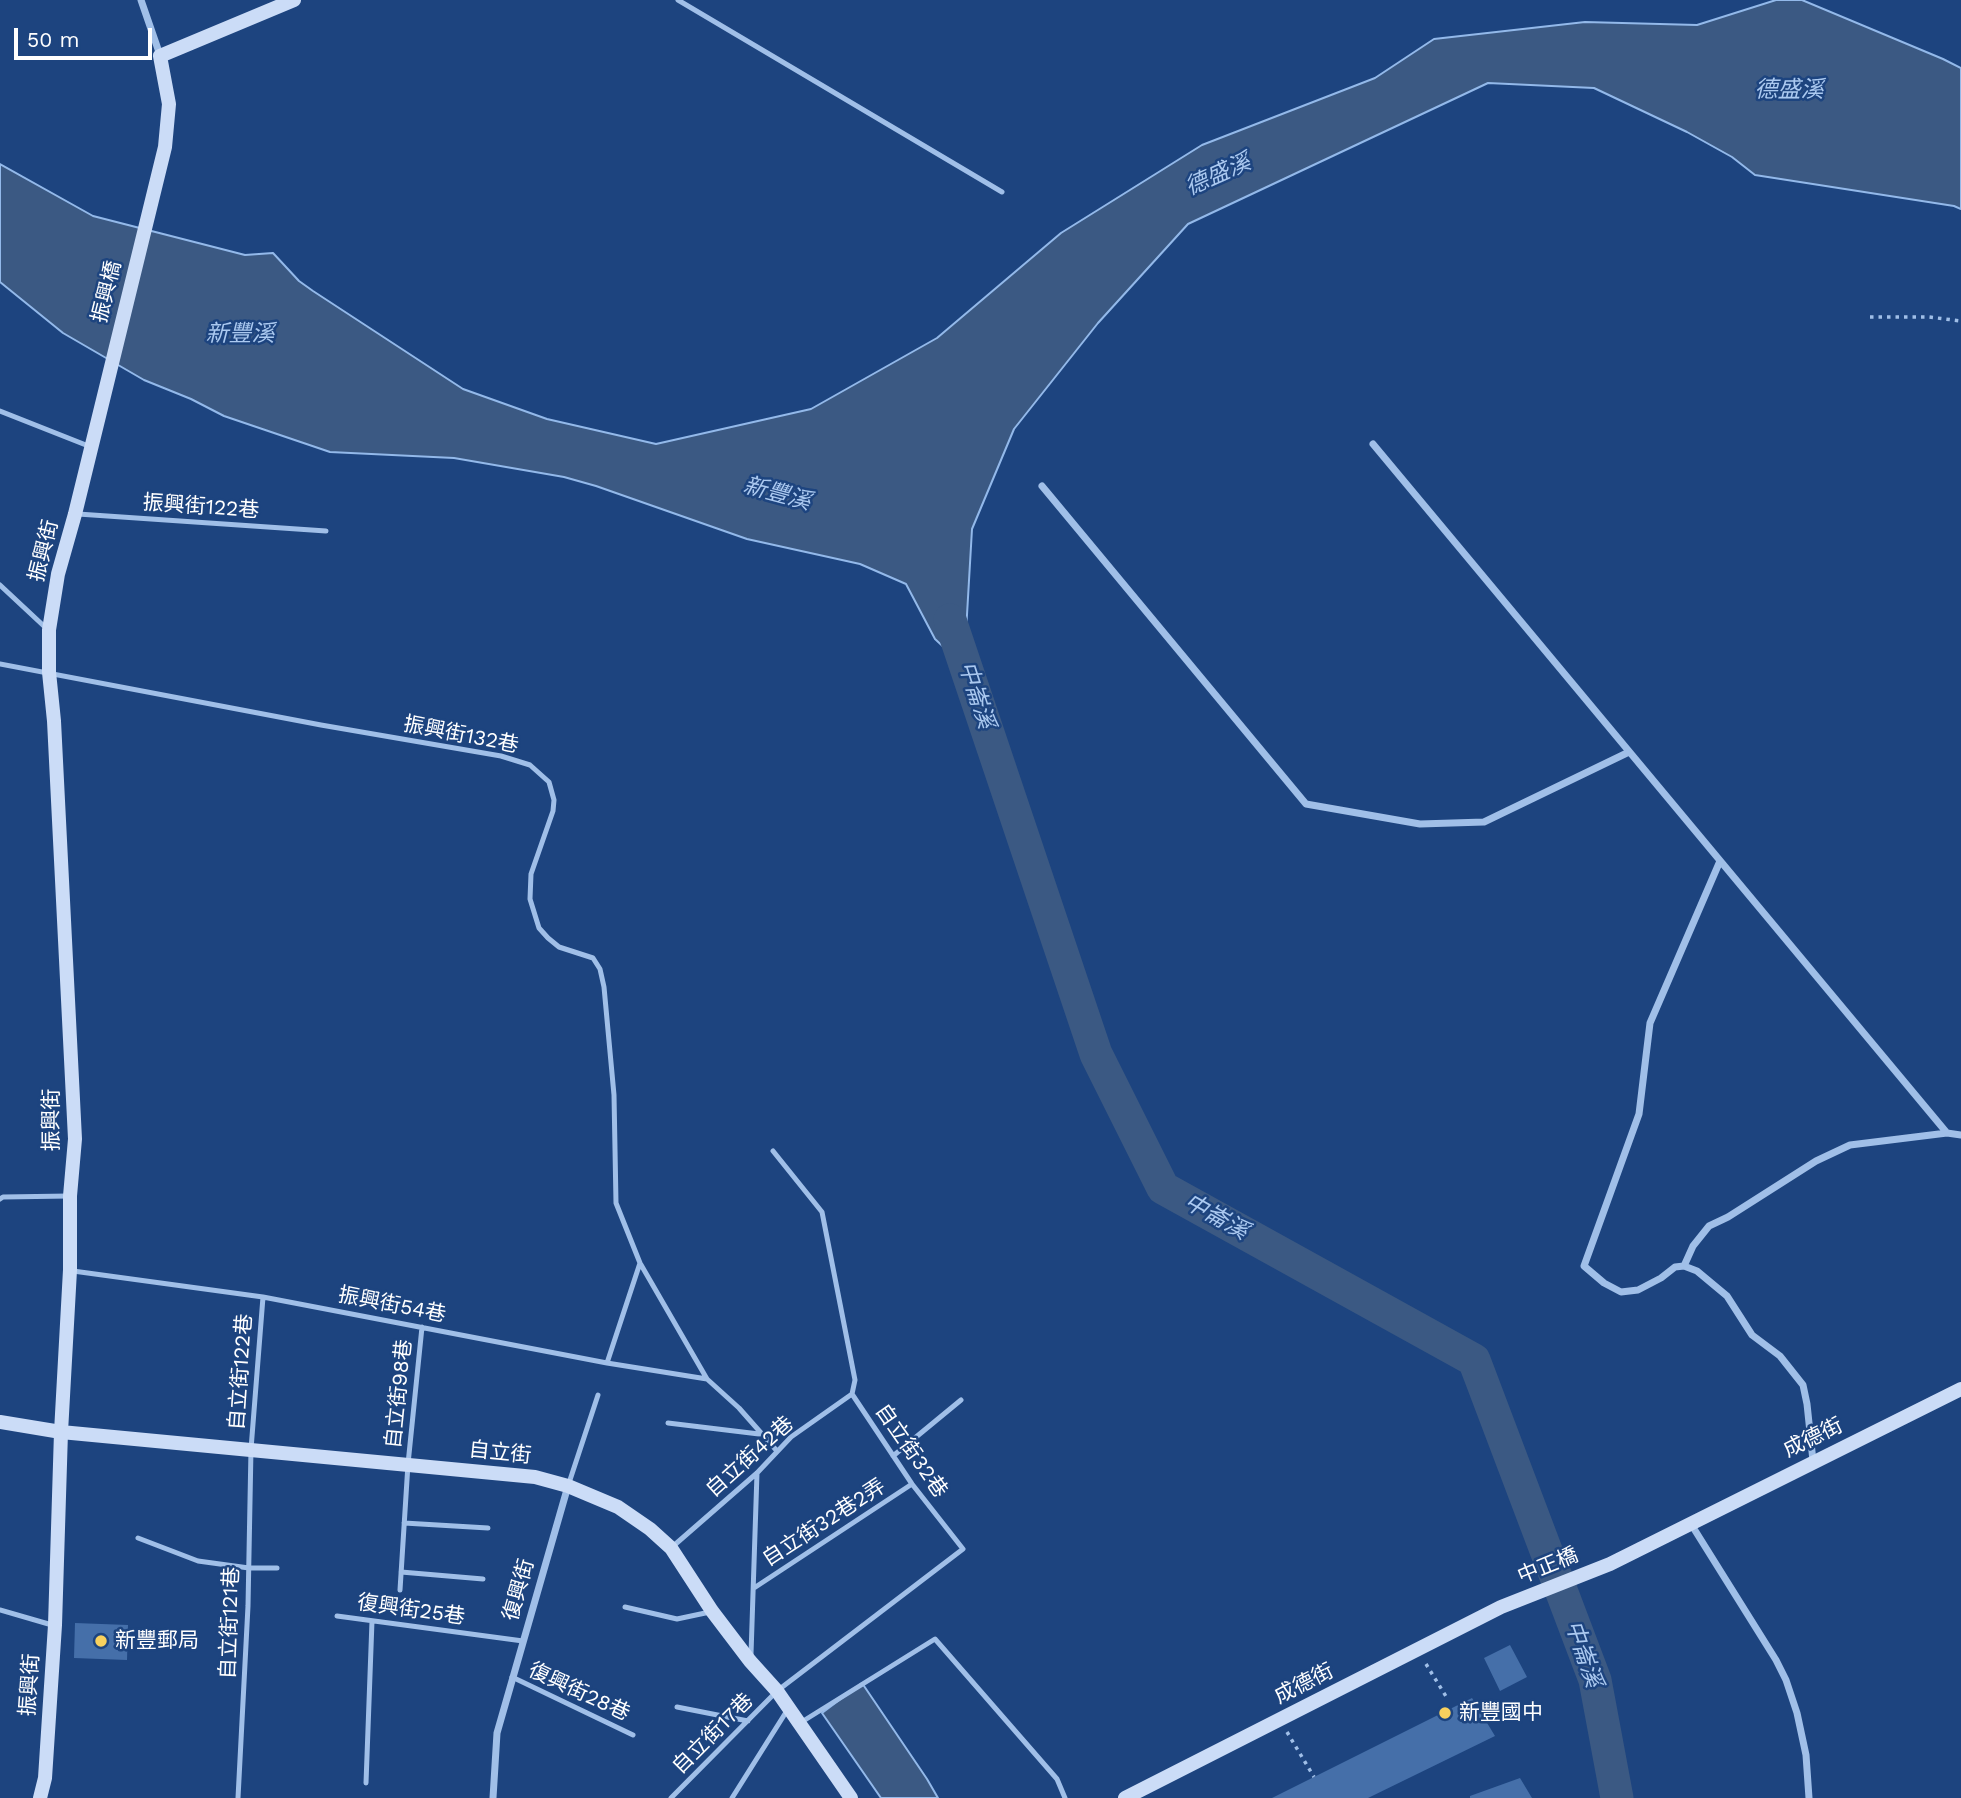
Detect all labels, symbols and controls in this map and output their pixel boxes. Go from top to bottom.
scale bar [18,14,156,58]
text: 50 m [27,27,79,52]
water label: 德盛溪 [1755,76,1823,104]
water label: 德盛溪 [1181,148,1255,202]
street label: 振興橋 [87,258,127,326]
water label: 新豐溪 [206,320,274,348]
water label: 新豐溪 [740,472,814,516]
street label: 振興街122巷 [142,490,260,524]
street label: 振興街 [24,517,64,585]
water label: 中崙溪 [952,658,1000,732]
street label: 振興街132巷 [401,712,521,758]
street label: 振興街 [39,1089,65,1151]
water label: 中崙溪 [1179,1188,1253,1246]
street label: 振興街54巷 [336,1282,448,1328]
street label: 自立街122巷 [224,1313,258,1431]
street label: 自立街98巷 [381,1338,417,1450]
street label: 自立街32巷 [870,1399,952,1503]
street label: 自立街42巷 [701,1411,799,1503]
street label: 成德街 [1779,1413,1847,1463]
street label: 自立街 [467,1437,533,1469]
street label: 自立街32巷2弄 [758,1474,890,1572]
street label: 中正橋 [1514,1543,1582,1589]
street label: 復興街 [498,1556,540,1624]
street label: 自立街121巷 [215,1566,245,1680]
street label: 復興街25巷 [356,1590,466,1630]
water label: 中崙溪 [1559,1617,1607,1691]
place label: 新豐郵局 [115,1628,199,1654]
marker: 新豐郵局 [93,1633,109,1649]
street label: 振興街 [15,1653,45,1717]
street label: 復興街28巷 [524,1658,634,1726]
street label: 成德街 [1270,1658,1338,1710]
street label: 自立街17巷 [667,1688,759,1780]
place label: 新豐國中 [1459,1700,1543,1726]
marker: 新豐國中 [1437,1705,1453,1721]

